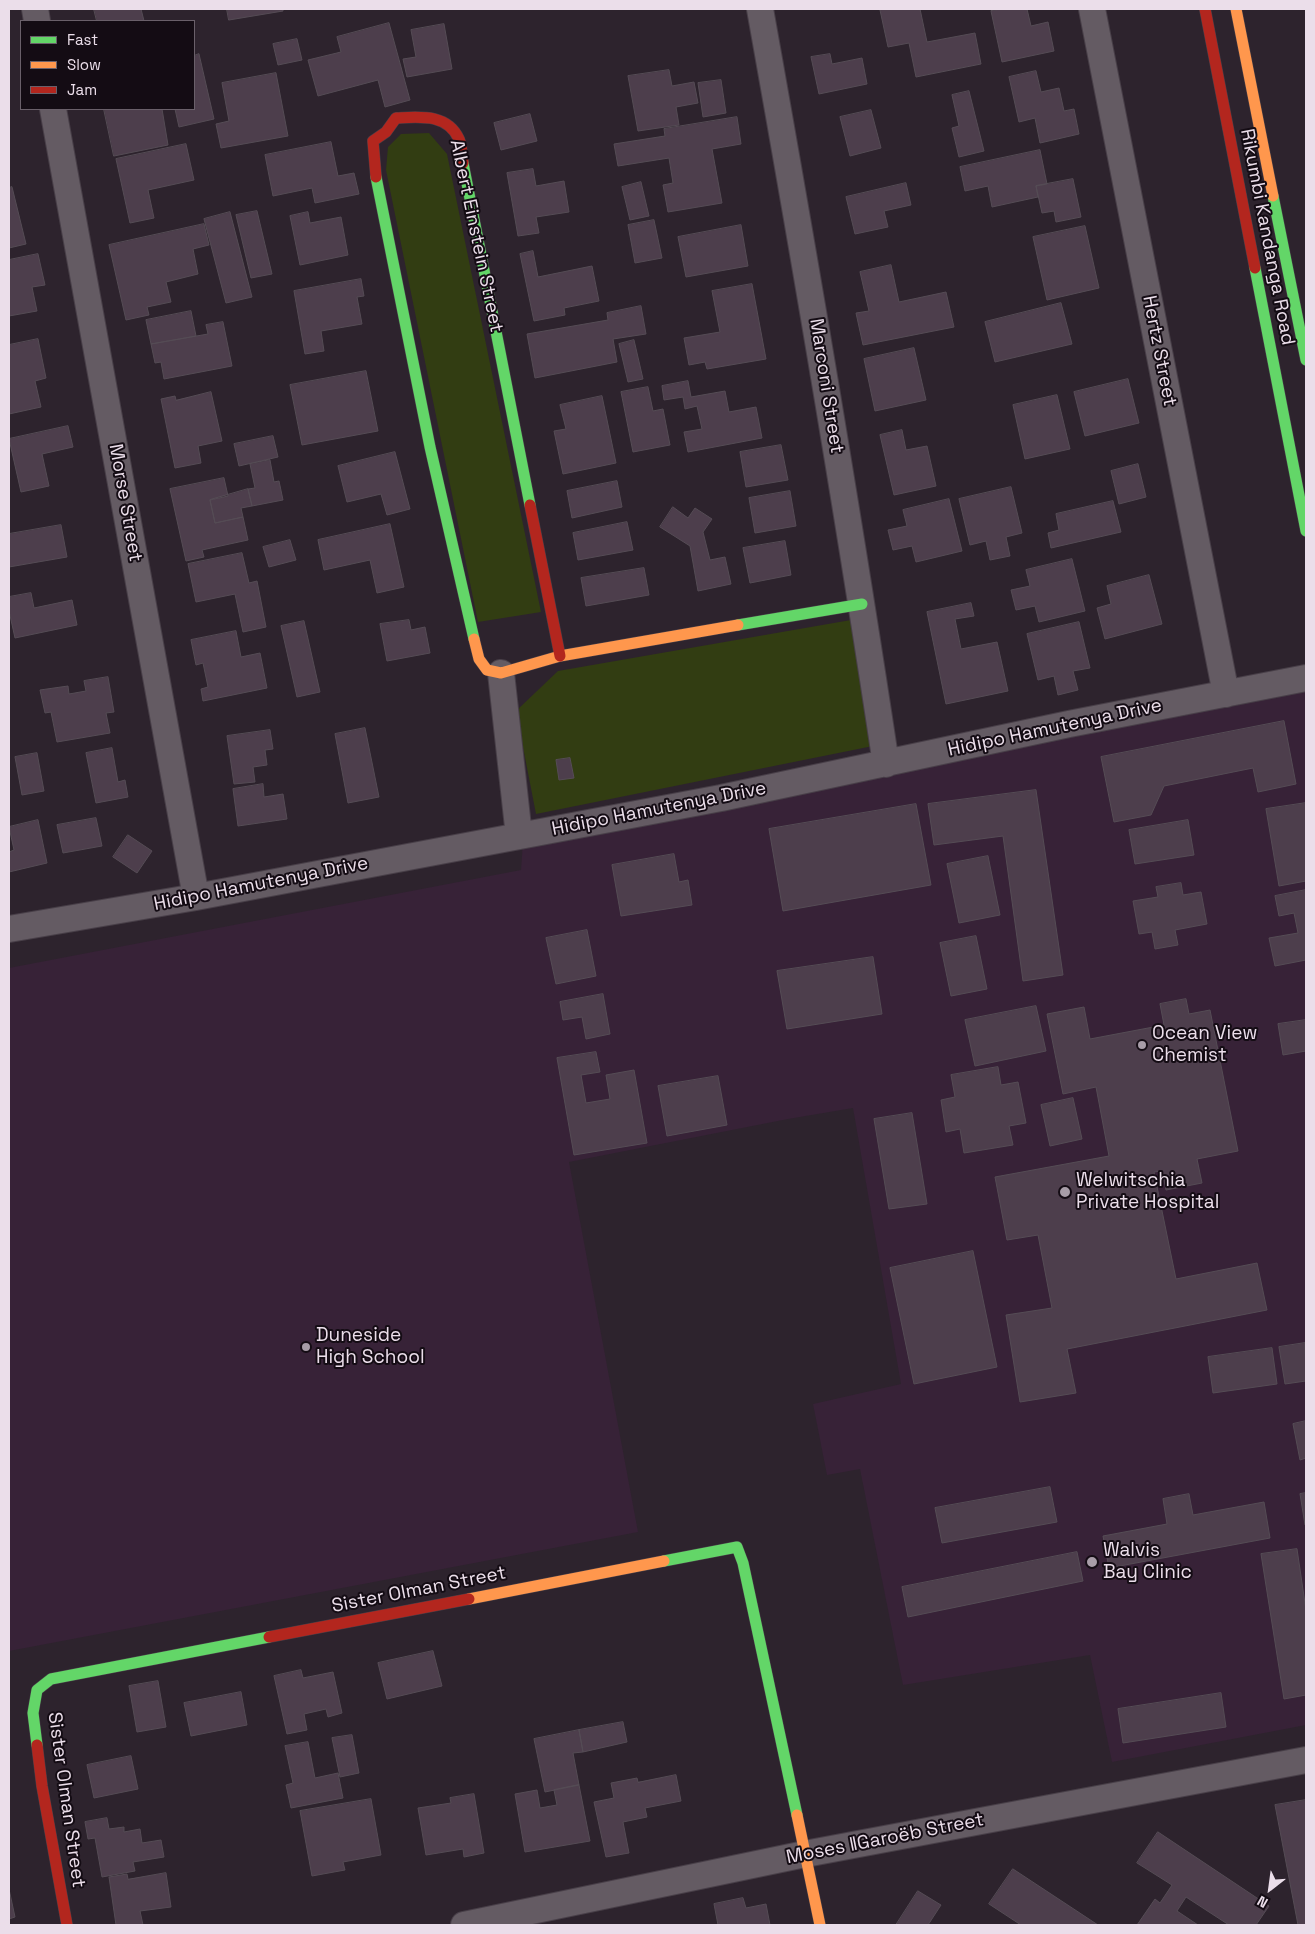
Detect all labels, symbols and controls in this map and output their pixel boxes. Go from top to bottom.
legend [20,20,195,110]
text: Fast [67,30,98,49]
text: Slow [67,55,101,74]
text: Jam [67,80,97,99]
street label: Rikumbi Kandanga Road [1235,127,1299,347]
street label: Albert Einstein Street [444,137,508,335]
street label: Hertz Street [1137,294,1181,408]
street label: Marconi Street [804,317,848,455]
street label: Morse Street [103,442,147,564]
street label: Hidipo Hamutenya Drive [946,694,1164,762]
street label: Hidipo Hamutenya Drive [550,777,768,841]
street label: Hidipo Hamutenya Drive [152,852,370,916]
place label: Ocean View Chemist [1152,1023,1257,1067]
marker: Ocean View Chemist [1136,1039,1148,1051]
place label: Welwitschia Private Hospital [1076,1170,1219,1214]
marker: Welwitschia Private Hospital [1058,1185,1072,1199]
place label: Duneside High School [316,1325,425,1369]
marker: Duneside High School [300,1341,312,1353]
place label: Walvis Bay Clinic [1103,1540,1192,1584]
marker: Walvis Bay Clinic [1085,1555,1099,1569]
street label: Sister Olman Street [330,1562,508,1618]
street label: Sister Olman Street [42,1711,90,1889]
street label: Moses ǁGaroëb Street [784,1809,986,1869]
north arrow [1245,1864,1295,1914]
text: N [1254,1892,1271,1912]

